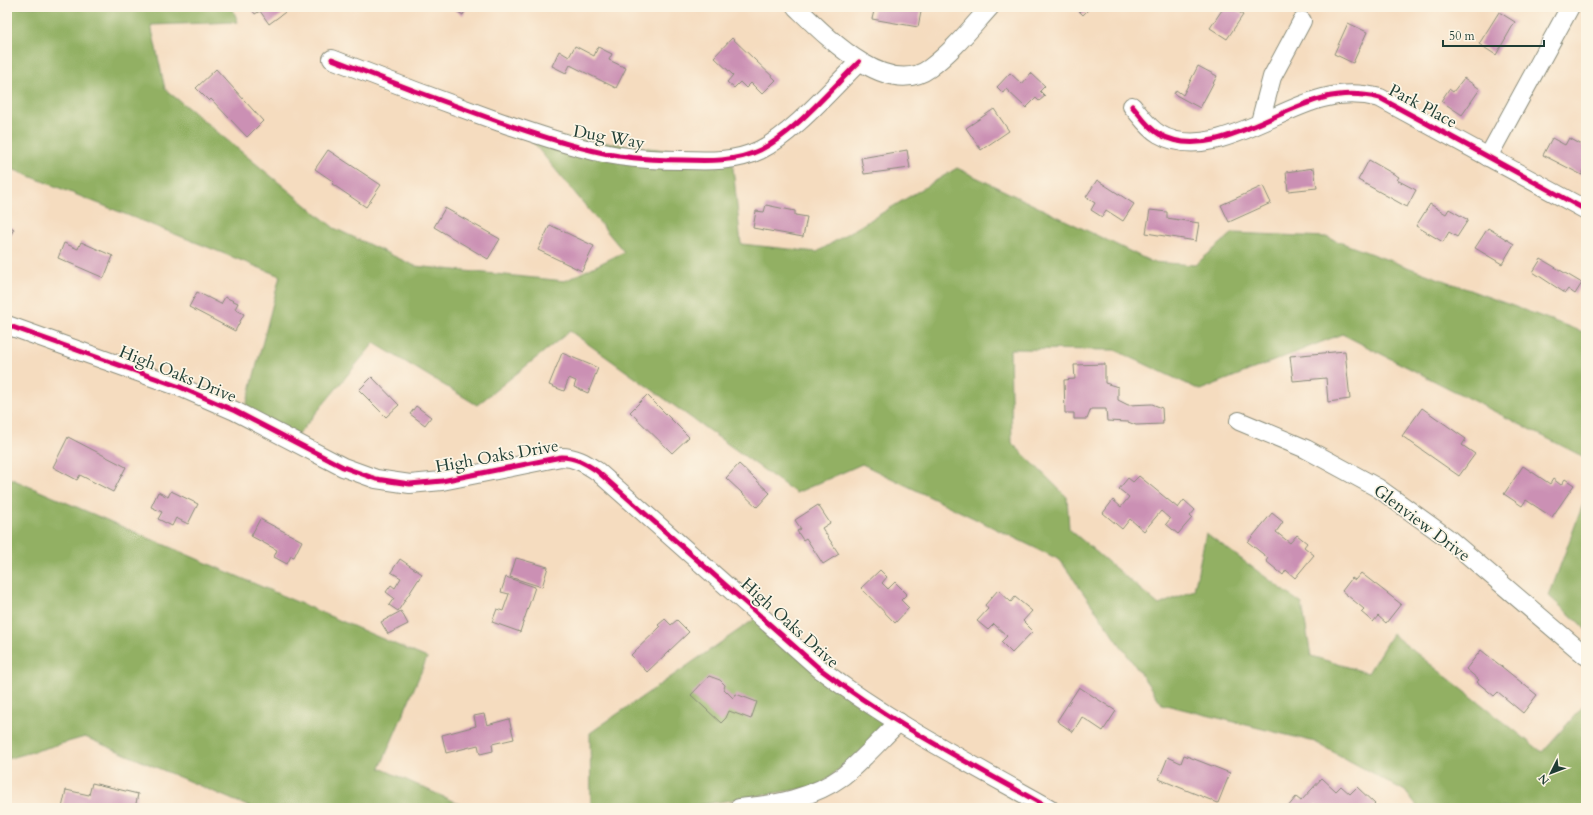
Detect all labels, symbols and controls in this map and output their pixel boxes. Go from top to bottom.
scale bar [1443,22,1544,48]
text: 50 m [1449,28,1476,44]
street label: Park Place [1385,78,1461,134]
street label: Dug Way [571,119,647,155]
street label: High Oaks Drive [116,340,240,408]
street label: High Oaks Drive [433,434,561,478]
street label: Glenview Drive [1369,479,1475,567]
street label: High Oaks Drive [736,573,844,673]
north arrow [1531,753,1571,793]
text: N [1535,770,1553,788]

